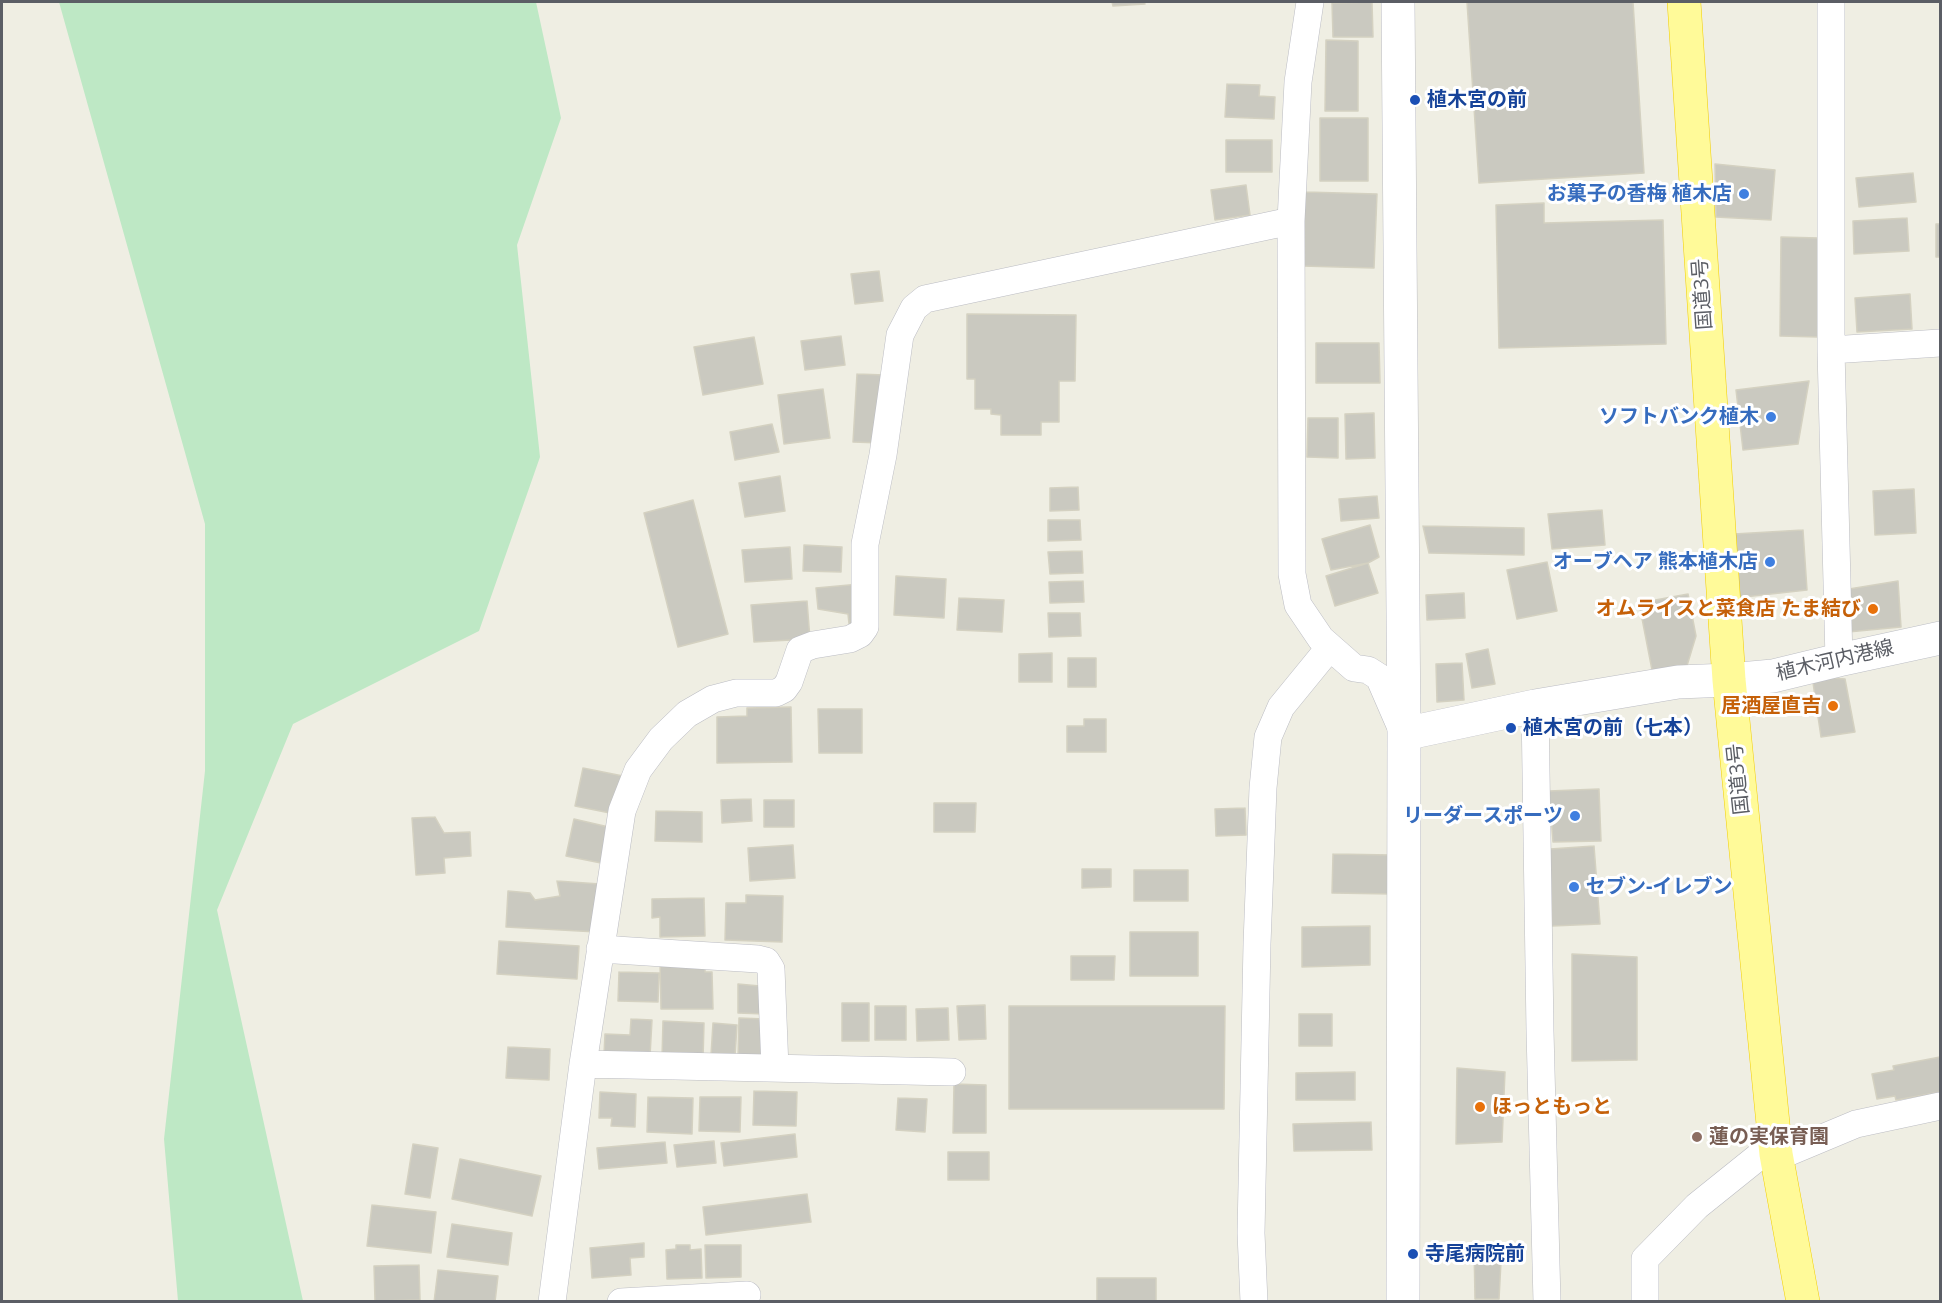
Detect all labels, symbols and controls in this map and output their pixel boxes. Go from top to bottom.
place label: 植木宮の前 [1427,88,1527,112]
marker: 植木宮の前 [1408,93,1422,107]
place label: お菓子の香梅 植木店 [1547,182,1732,206]
marker: お菓子の香梅 植木店 [1737,187,1751,201]
street label: 国道3号 [1689,258,1717,330]
place label: ソフトバンク植木 [1599,405,1759,429]
marker: ソフトバンク植木 [1764,410,1778,424]
place label: オーブヘア 熊本植木店 [1553,550,1758,574]
marker: オーブヘア 熊本植木店 [1763,555,1777,569]
place label: オムライスと菜食店 たま結び [1596,597,1861,621]
marker: オムライスと菜食店 たま結び [1866,602,1880,616]
street label: 植木河内港線 [1774,636,1896,686]
place label: 居酒屋直吉 [1721,694,1821,718]
marker: 居酒屋直吉 [1826,699,1840,713]
place label: 植木宮の前（七本） [1523,716,1703,740]
marker: 植木宮の前（七本） [1504,721,1518,735]
street label: 国道3号 [1723,742,1755,816]
place label: リーダースポーツ [1403,804,1563,828]
marker: リーダースポーツ [1568,809,1582,823]
place label: セブン-イレブン [1586,875,1732,899]
marker: セブン-イレブン [1567,880,1581,894]
place label: ほっともっと [1492,1095,1612,1119]
marker: ほっともっと [1473,1100,1487,1114]
place label: 蓮の実保育園 [1709,1125,1829,1149]
marker: 蓮の実保育園 [1690,1130,1704,1144]
place label: 寺尾病院前 [1425,1242,1525,1266]
marker: 寺尾病院前 [1406,1247,1420,1261]

